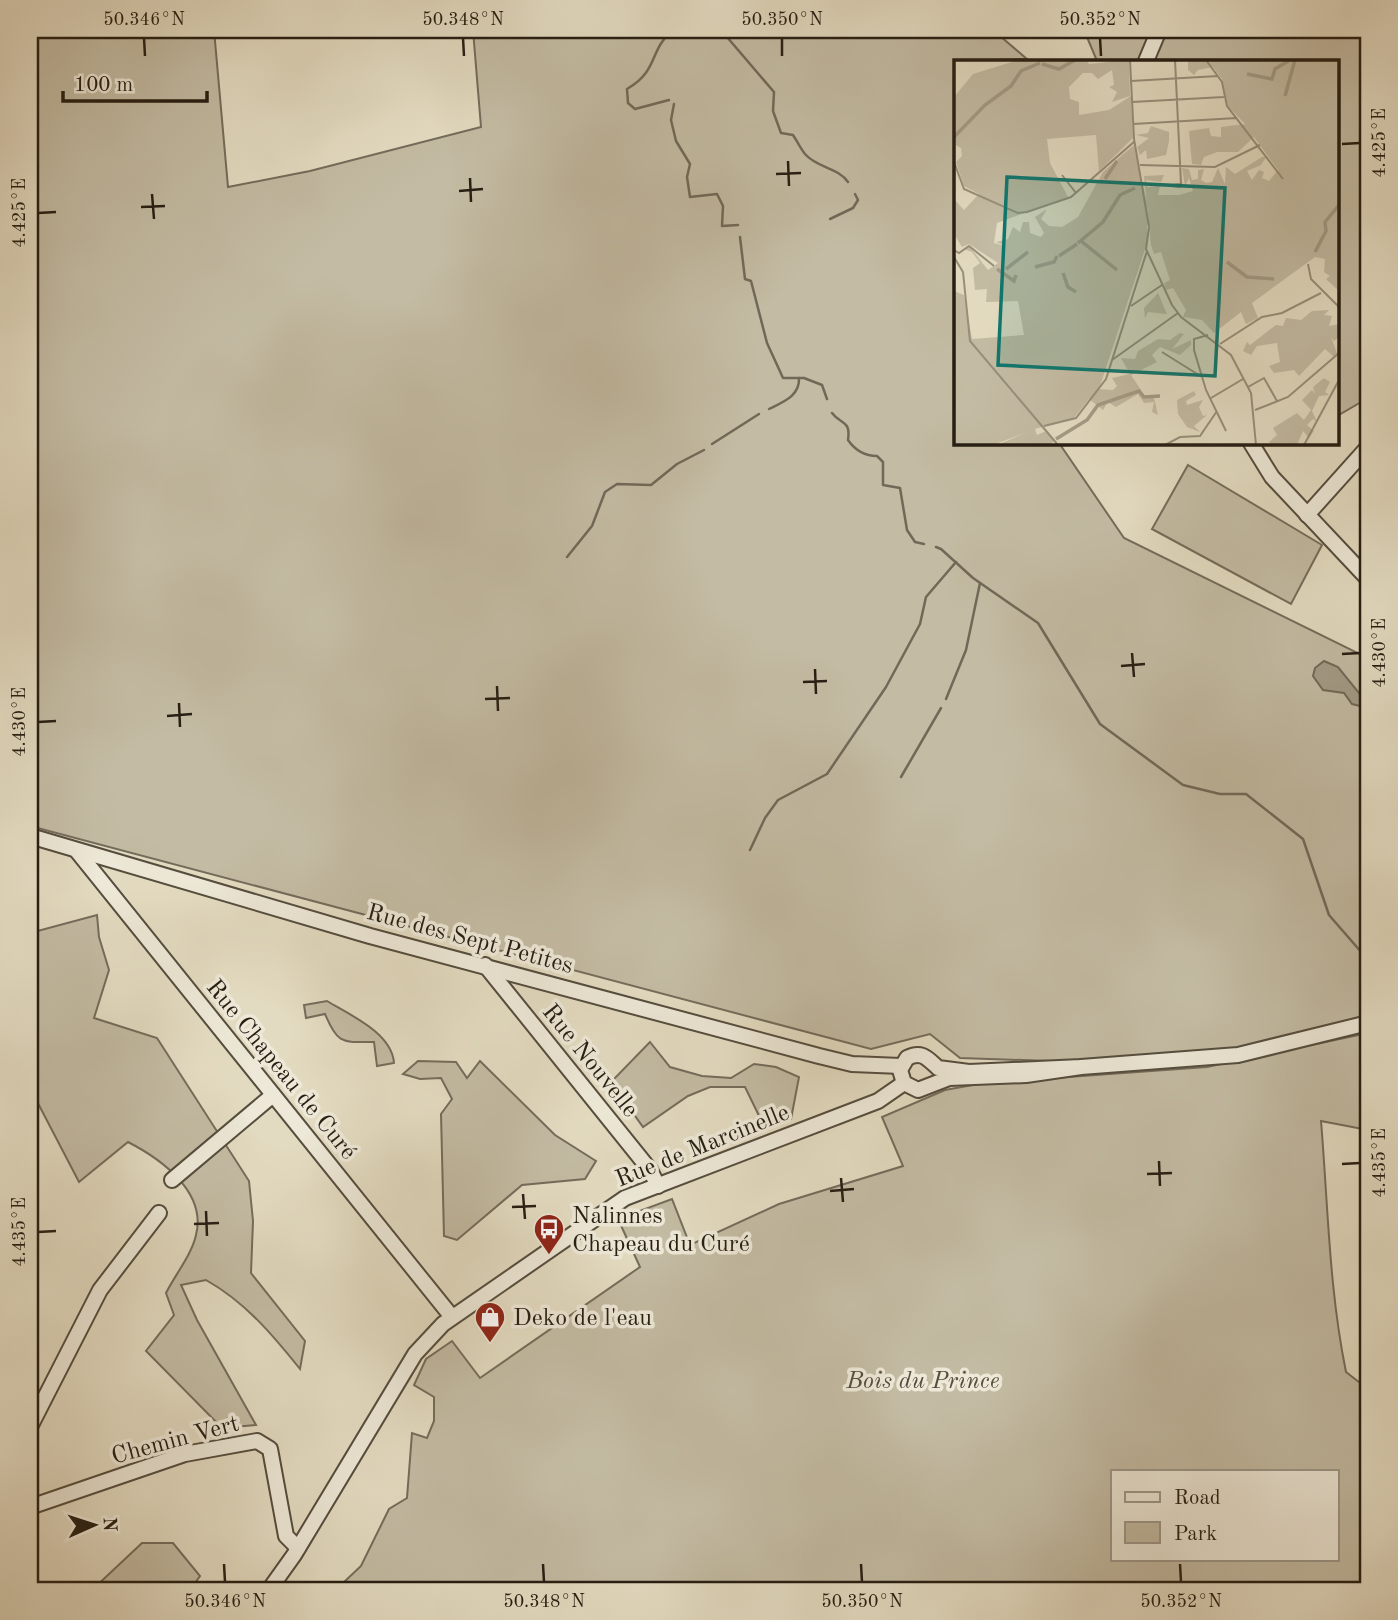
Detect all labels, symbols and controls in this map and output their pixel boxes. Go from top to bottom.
text: 50.346°N [103,11,185,29]
text: 50.348°N [422,11,504,29]
text: 50.350°N [741,11,823,29]
text: 50.352°N [1059,11,1141,29]
scale bar [63,60,206,104]
inset map [954,60,1338,444]
text: 100 m [74,75,133,96]
text: 4.425°E [1371,108,1389,178]
text: 4.425°E [11,178,29,248]
text: 4.430°E [1371,618,1389,688]
text: 4.430°E [11,687,29,757]
street label: Rue des Sept Petites [364,901,575,979]
street label: Rue Chapeau de Curé [201,976,360,1165]
street label: Rue Nouvelle [537,1000,642,1122]
street label: Rue de Marcinelle [613,1101,793,1193]
text: 4.435°E [1371,1128,1389,1198]
text: 4.435°E [11,1197,29,1267]
place label: Nalinnes Chapeau du Curé [572,1205,750,1257]
bus stop icon: Nalinnes Chapeau du Curé [532,1212,566,1256]
shop icon: Deko de l'eau [473,1300,507,1344]
place label: Deko de l'eau [513,1307,652,1331]
park label: Bois du Prince [845,1370,1000,1394]
street label: Chemin Vert [109,1412,242,1469]
legend [1111,1470,1338,1560]
text: Road [1174,1488,1221,1509]
north arrow [60,1490,130,1560]
text: N [99,1516,118,1532]
text: Park [1174,1524,1217,1545]
text: 50.346°N [184,1593,266,1611]
text: 50.348°N [503,1593,585,1611]
text: 50.350°N [821,1593,903,1611]
text: 50.352°N [1140,1593,1222,1611]

